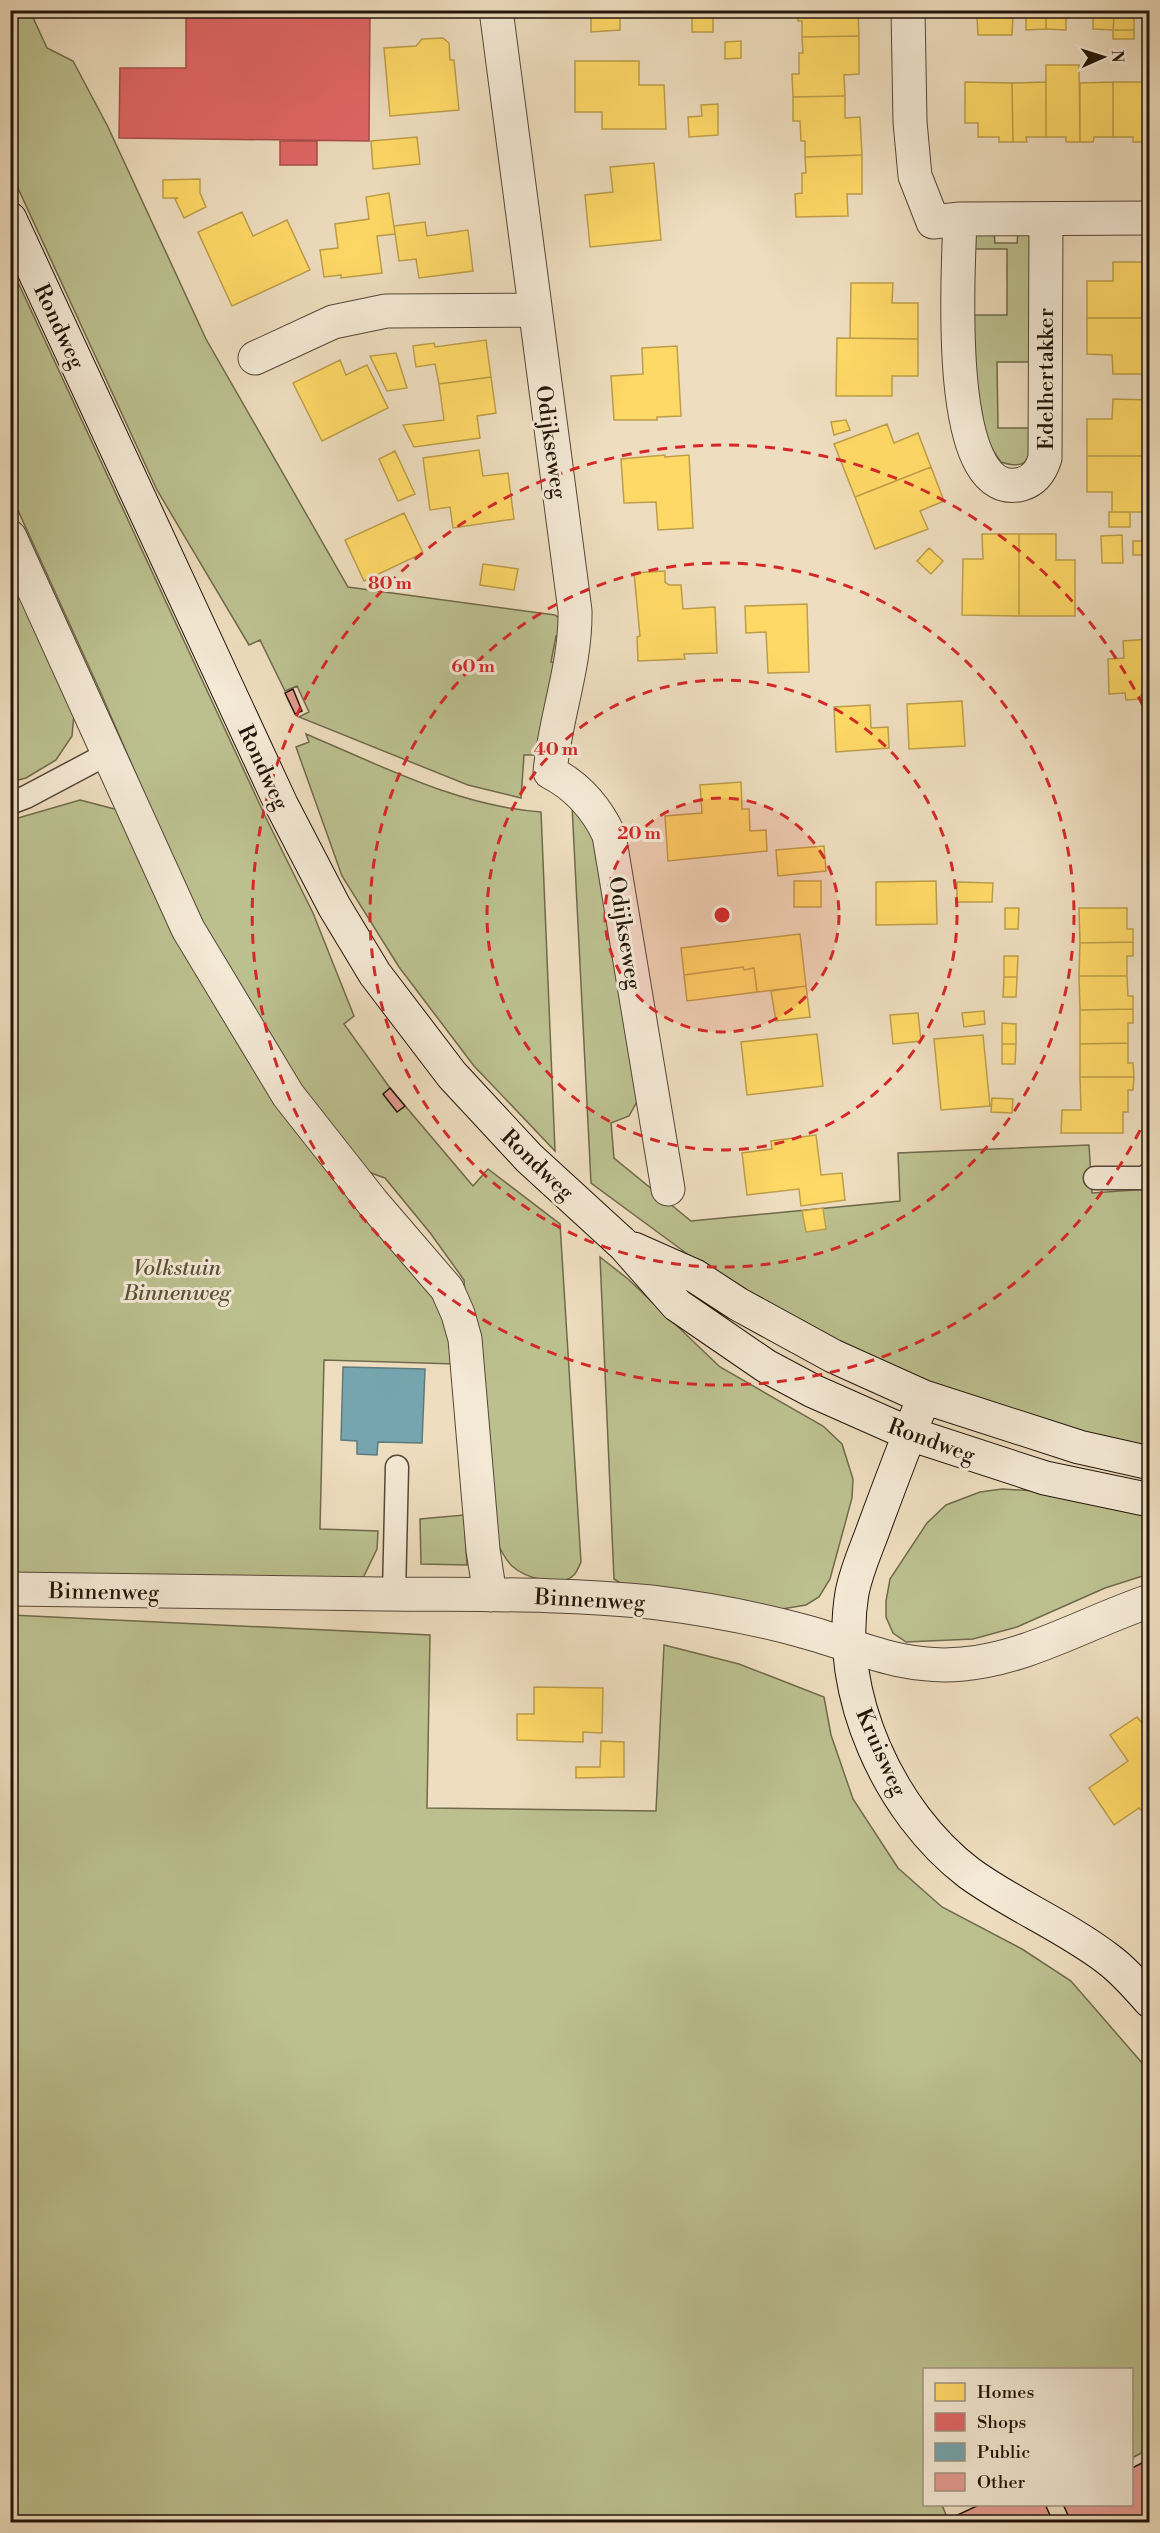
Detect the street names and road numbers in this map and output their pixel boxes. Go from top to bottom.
street label: Rondweg [27,280,90,374]
street label: Edelhertakker [1033,308,1060,450]
street label: Odijkseweg [529,384,572,501]
street label: Rondweg [231,721,294,815]
street label: Odijkseweg [602,875,647,992]
street label: Rondweg [495,1124,579,1207]
street label: Rondweg [884,1413,979,1470]
street label: Binnenweg [47,1578,160,1607]
street label: Binnenweg [533,1584,646,1617]
street label: Kruisweg [849,1704,912,1801]

